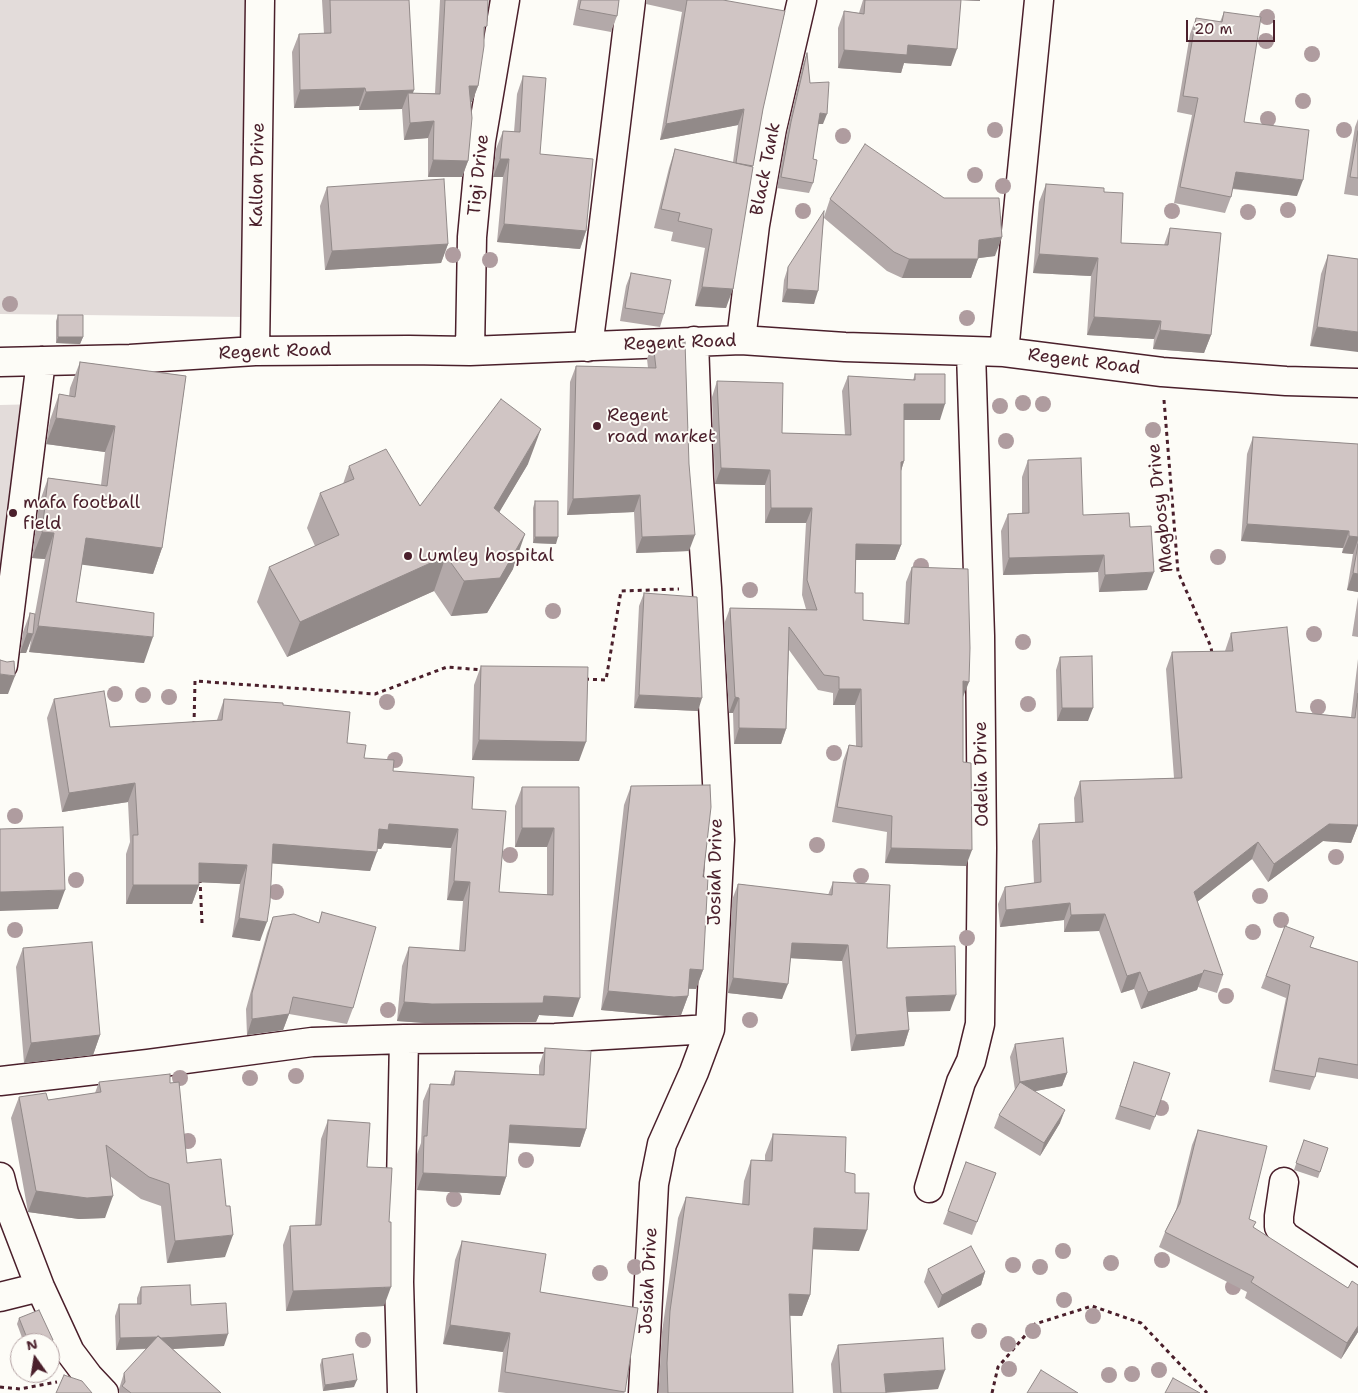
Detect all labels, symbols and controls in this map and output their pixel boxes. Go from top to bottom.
scale bar [1188,10,1277,42]
text: 20 m [1194,19,1233,39]
street label: Black Tank [746,121,786,217]
street label: Kallon Drive [246,122,270,228]
street label: Tigi Drive [464,133,494,217]
street label: Regent Road [623,330,737,356]
street label: Regent Road [218,339,332,365]
street label: Regent Road [1027,344,1141,380]
place label: Regent road market [607,405,716,448]
marker: Regent road market [591,420,603,432]
street label: Magbosy Drive [1143,442,1179,574]
place label: mafa football field [23,492,140,534]
marker: mafa football field [7,507,19,519]
place label: Lumley hospital [418,545,554,567]
marker: Lumley hospital [402,550,414,562]
street label: Odelia Drive [970,721,994,827]
street label: Josiah Drive [704,818,728,926]
street label: Josiah Drive [635,1227,663,1335]
north arrow [10,1333,60,1383]
text: N [24,1334,39,1354]

